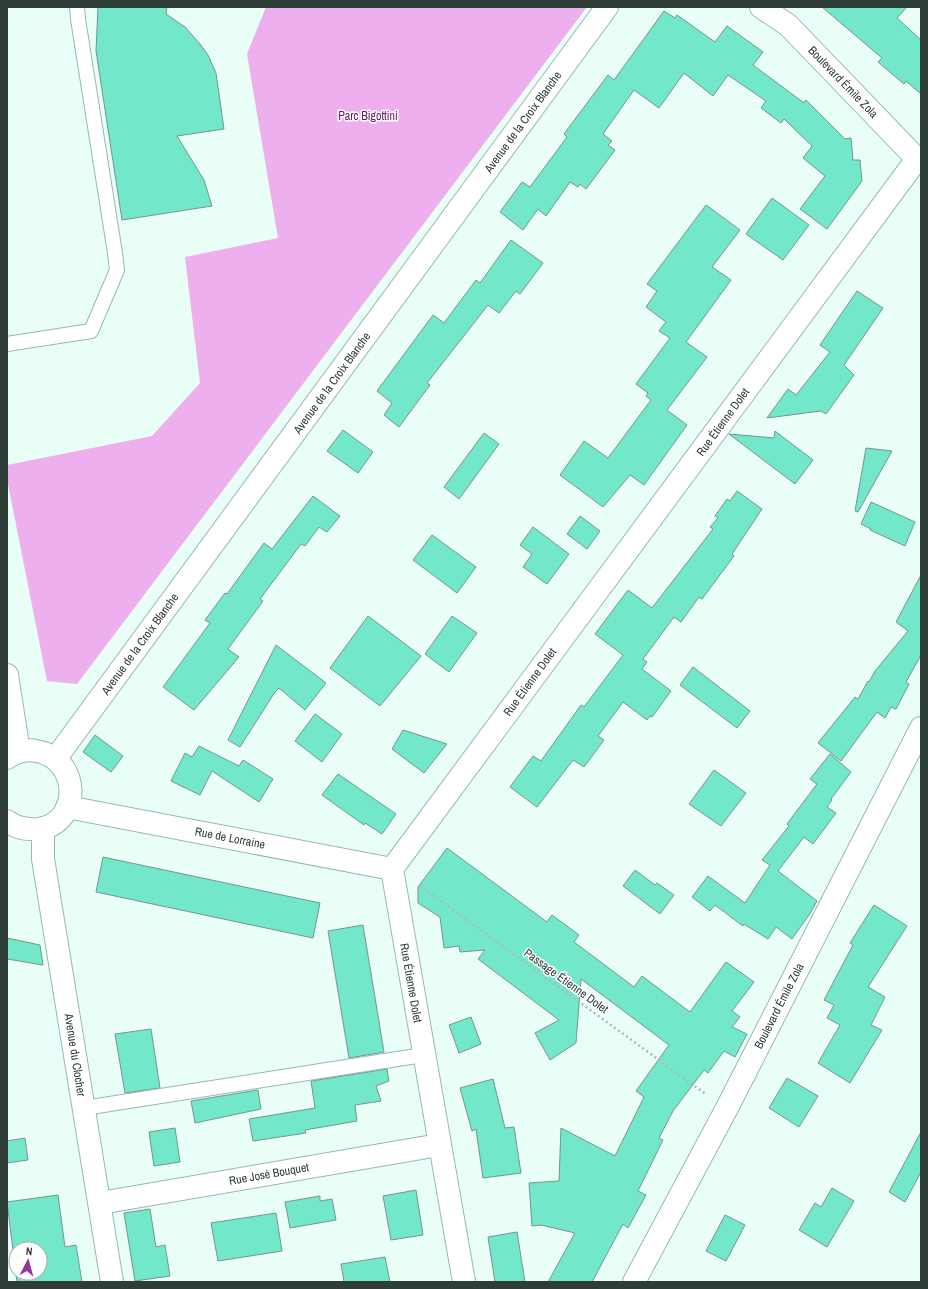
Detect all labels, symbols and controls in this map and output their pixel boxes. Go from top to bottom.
street label: Boulevard Émile Zola [805,43,882,122]
street label: Avenue de la Croix Blanche [480,68,565,177]
park label: Parc Bigottini [338,108,398,124]
street label: Avenue de la Croix Blanche [289,329,374,438]
street label: Rue Étienne Dolet [693,385,753,459]
street label: Avenue de la Croix Blanche [97,590,182,699]
street label: Rue Étienne Dolet [500,645,560,719]
street label: Rue de Lorraine [194,823,266,853]
street label: Rue Étienne Dolet [396,942,426,1024]
street label: Passage Étienne Dolet [521,945,612,1017]
street label: Boulevard Émile Zola [751,960,808,1052]
street label: Avenue du Clocher [60,1012,90,1098]
street label: Rue José Bouquet [228,1159,311,1189]
north arrow [8,1241,48,1281]
text: N [25,1244,33,1258]

